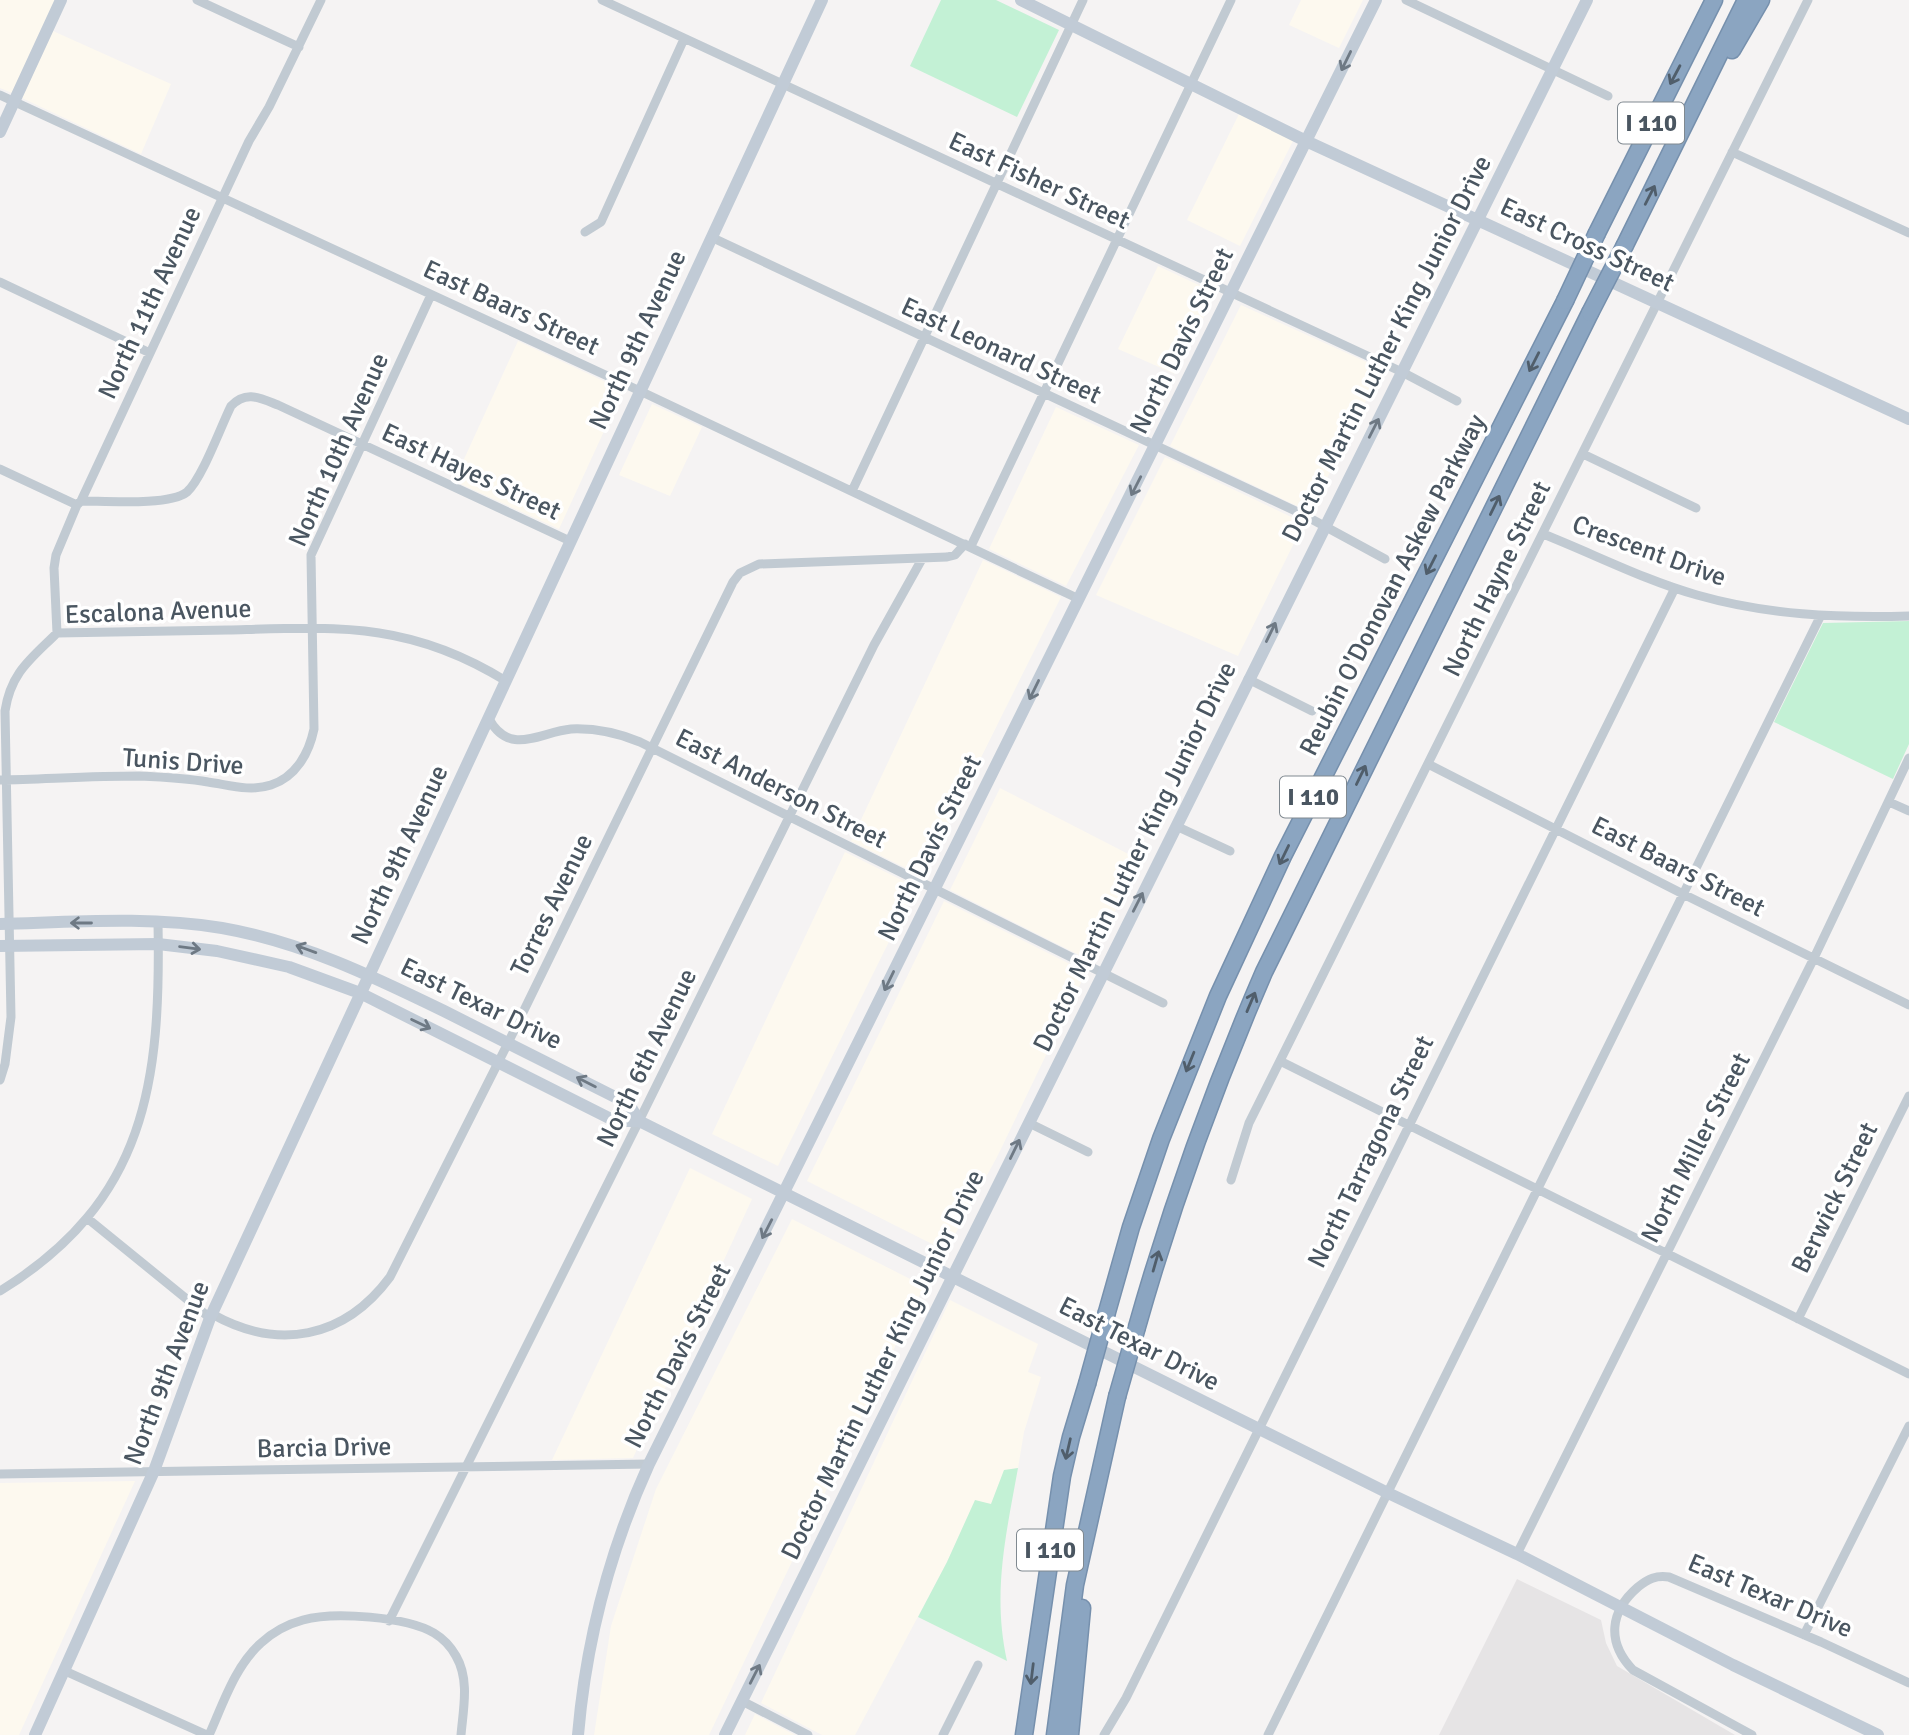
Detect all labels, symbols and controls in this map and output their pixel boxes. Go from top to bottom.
one-way arrow [1338,50,1352,71]
one-way arrow [1668,64,1682,85]
road number: I 110 [1618,103,1684,144]
street label: East Fisher Street [943,125,1135,237]
street label: Doctor Martin Luther King Junior Drive [1275,150,1499,548]
one-way arrow [1644,185,1658,206]
street label: East Cross Street [1495,191,1679,299]
street label: North 11th Avenue [91,202,209,404]
street label: North Davis Street [1123,243,1241,439]
street label: North 9th Avenue [582,245,694,435]
street label: East Baars Street [418,253,604,363]
street label: East Leonard Street [896,291,1106,411]
street label: North 10th Avenue [282,348,396,552]
one-way arrow [1526,351,1540,372]
street label: Reubin O'Donovan Askew Parkway [1293,409,1493,761]
street label: East Hayes Street [376,417,566,527]
one-way arrow [1367,418,1381,439]
one-way arrow [1128,475,1142,496]
street label: North Hayne Street [1436,476,1558,682]
one-way arrow [1488,495,1502,516]
street label: Crescent Drive [1568,508,1730,594]
one-way arrow [1423,554,1437,575]
street label: Escalona Avenue [64,593,252,631]
one-way arrow [1265,622,1279,643]
street label: Doctor Martin Luther King Junior Drive [1026,657,1244,1057]
one-way arrow [1026,679,1040,700]
street label: East Anderson Street [670,722,892,856]
street label: Tunis Drive [121,742,245,782]
street label: North Davis Street [871,750,989,946]
street label: North 9th Avenue [344,760,456,950]
one-way arrow [1354,765,1368,786]
road number: I 110 [1280,776,1346,818]
street label: East Baars Street [1586,810,1770,924]
street label: Torres Avenue [504,829,600,981]
one-way arrow [1276,844,1290,865]
one-way arrow [1132,892,1146,913]
one-way arrow [70,916,93,930]
one-way arrow [179,941,201,954]
one-way arrow [295,942,317,954]
street label: East Texar Drive [395,951,567,1057]
street label: North 6th Avenue [590,964,704,1152]
one-way arrow [882,971,896,991]
one-way arrow [1245,991,1258,1013]
one-way arrow [410,1018,431,1032]
street label: North Tarragona Street [1301,1031,1441,1273]
street label: North Miller Street [1634,1048,1758,1248]
one-way arrow [1183,1051,1196,1073]
one-way arrow [576,1074,597,1088]
street label: Berwick Street [1785,1117,1885,1279]
one-way arrow [1009,1139,1023,1160]
street label: Doctor Martin Luther King Junior Drive [774,1165,992,1565]
one-way arrow [759,1218,773,1239]
one-way arrow [1150,1250,1163,1272]
street label: North Davis Street [618,1258,738,1454]
street label: North 9th Avenue [117,1276,217,1470]
street label: East Texar Drive [1053,1290,1225,1398]
street label: Barcia Drive [256,1431,392,1465]
one-way arrow [1061,1437,1074,1460]
road number: I 110 [1017,1530,1083,1570]
street label: East Texar Drive [1683,1547,1857,1645]
one-way arrow [1026,1662,1039,1685]
one-way arrow [749,1664,763,1685]

